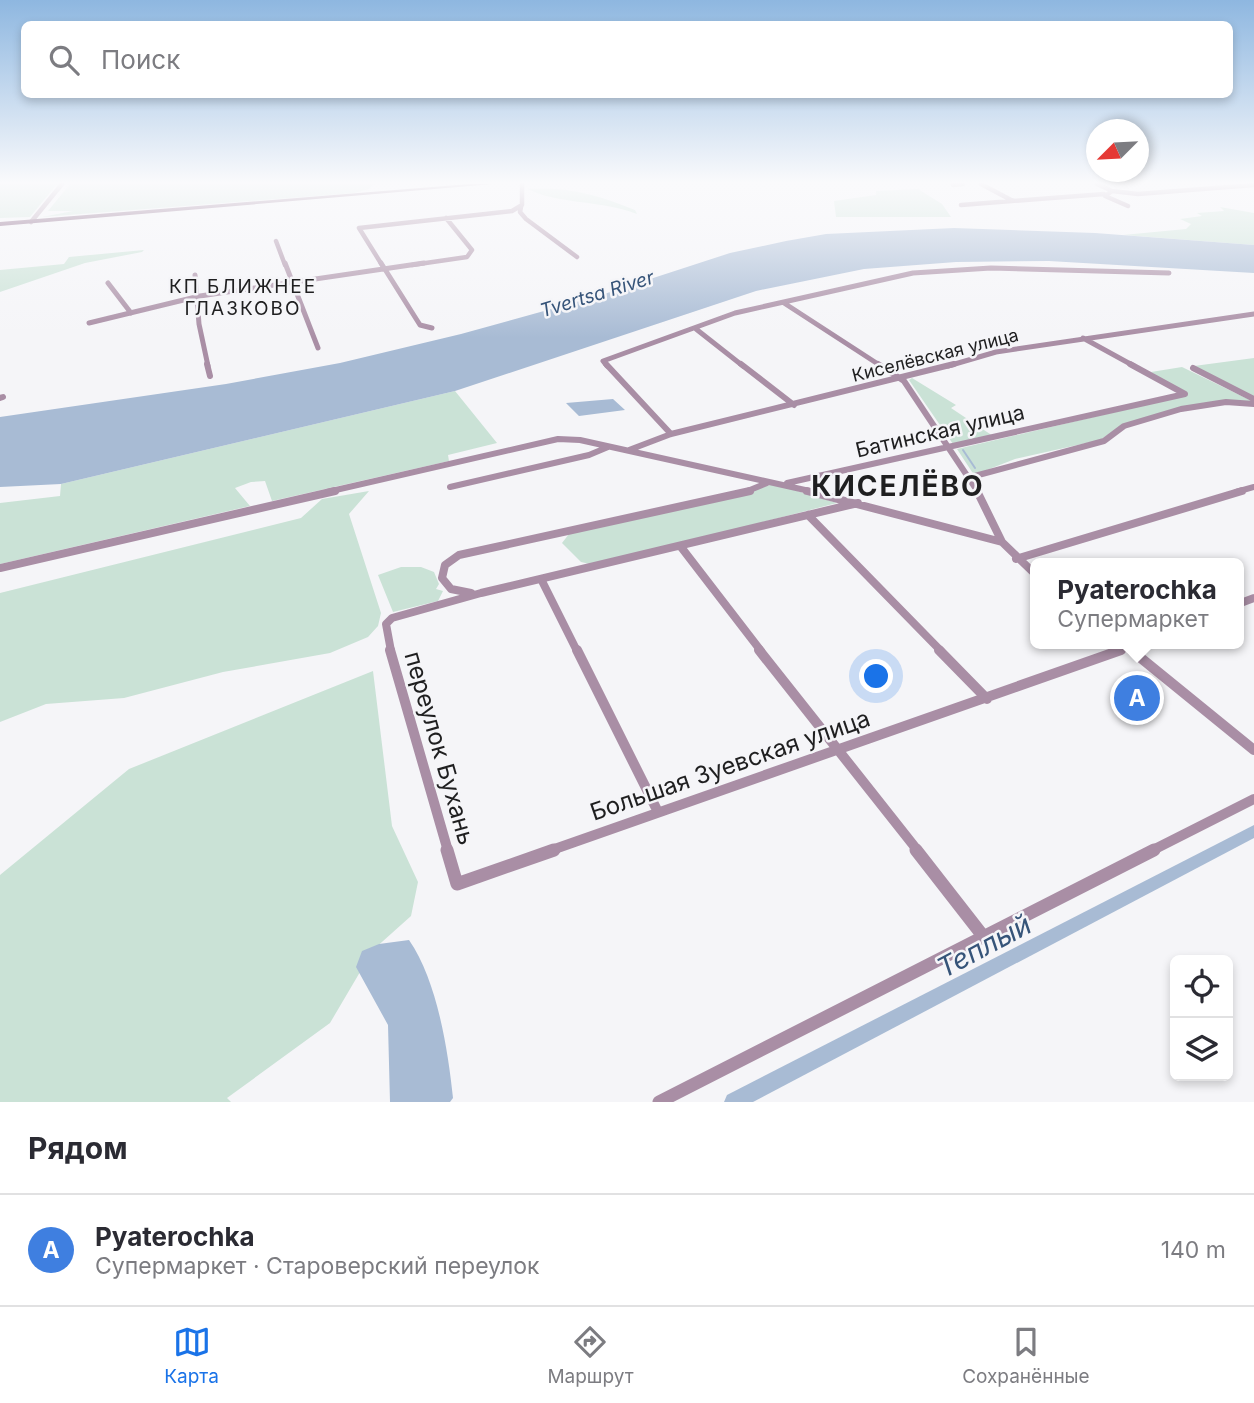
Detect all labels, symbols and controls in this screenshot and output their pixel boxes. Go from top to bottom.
search box [21,21,1233,98]
icon: search [45,41,83,79]
text: Поиск [101,44,180,75]
north arrow [1086,119,1149,182]
water label: Tvertsa River [537,265,658,322]
district label: КП БЛИЖНЕЕ ГЛАЗКОВО [169,275,317,320]
street label: Киселёвская улица [850,324,1020,386]
street label: Батинская улица [853,399,1027,463]
district label: КИСЕЛЁВО [811,469,985,503]
popup [1030,558,1244,649]
text: Pyaterochka [1057,574,1217,605]
text: Супермаркет [1057,605,1209,633]
street label: переулок Бухань [399,648,481,848]
your location [859,659,893,693]
pin: A [1114,672,1160,724]
street label: Большая Зуевская улица [586,703,874,827]
water label: Теплый [931,907,1037,985]
map controls [1170,955,1233,1081]
button: locate [1170,955,1233,1018]
button: layers [1170,1018,1233,1081]
text: Рядом [28,1130,128,1166]
text: Pyaterochka [95,1221,255,1252]
text: A [42,1236,60,1264]
text: 140 m [1161,1236,1226,1264]
text: Супермаркет · Староверский переулок [95,1252,540,1280]
tab: Карта [164,1323,219,1388]
tab: Маршрут [547,1323,634,1388]
tab: Сохранённые [962,1323,1090,1388]

